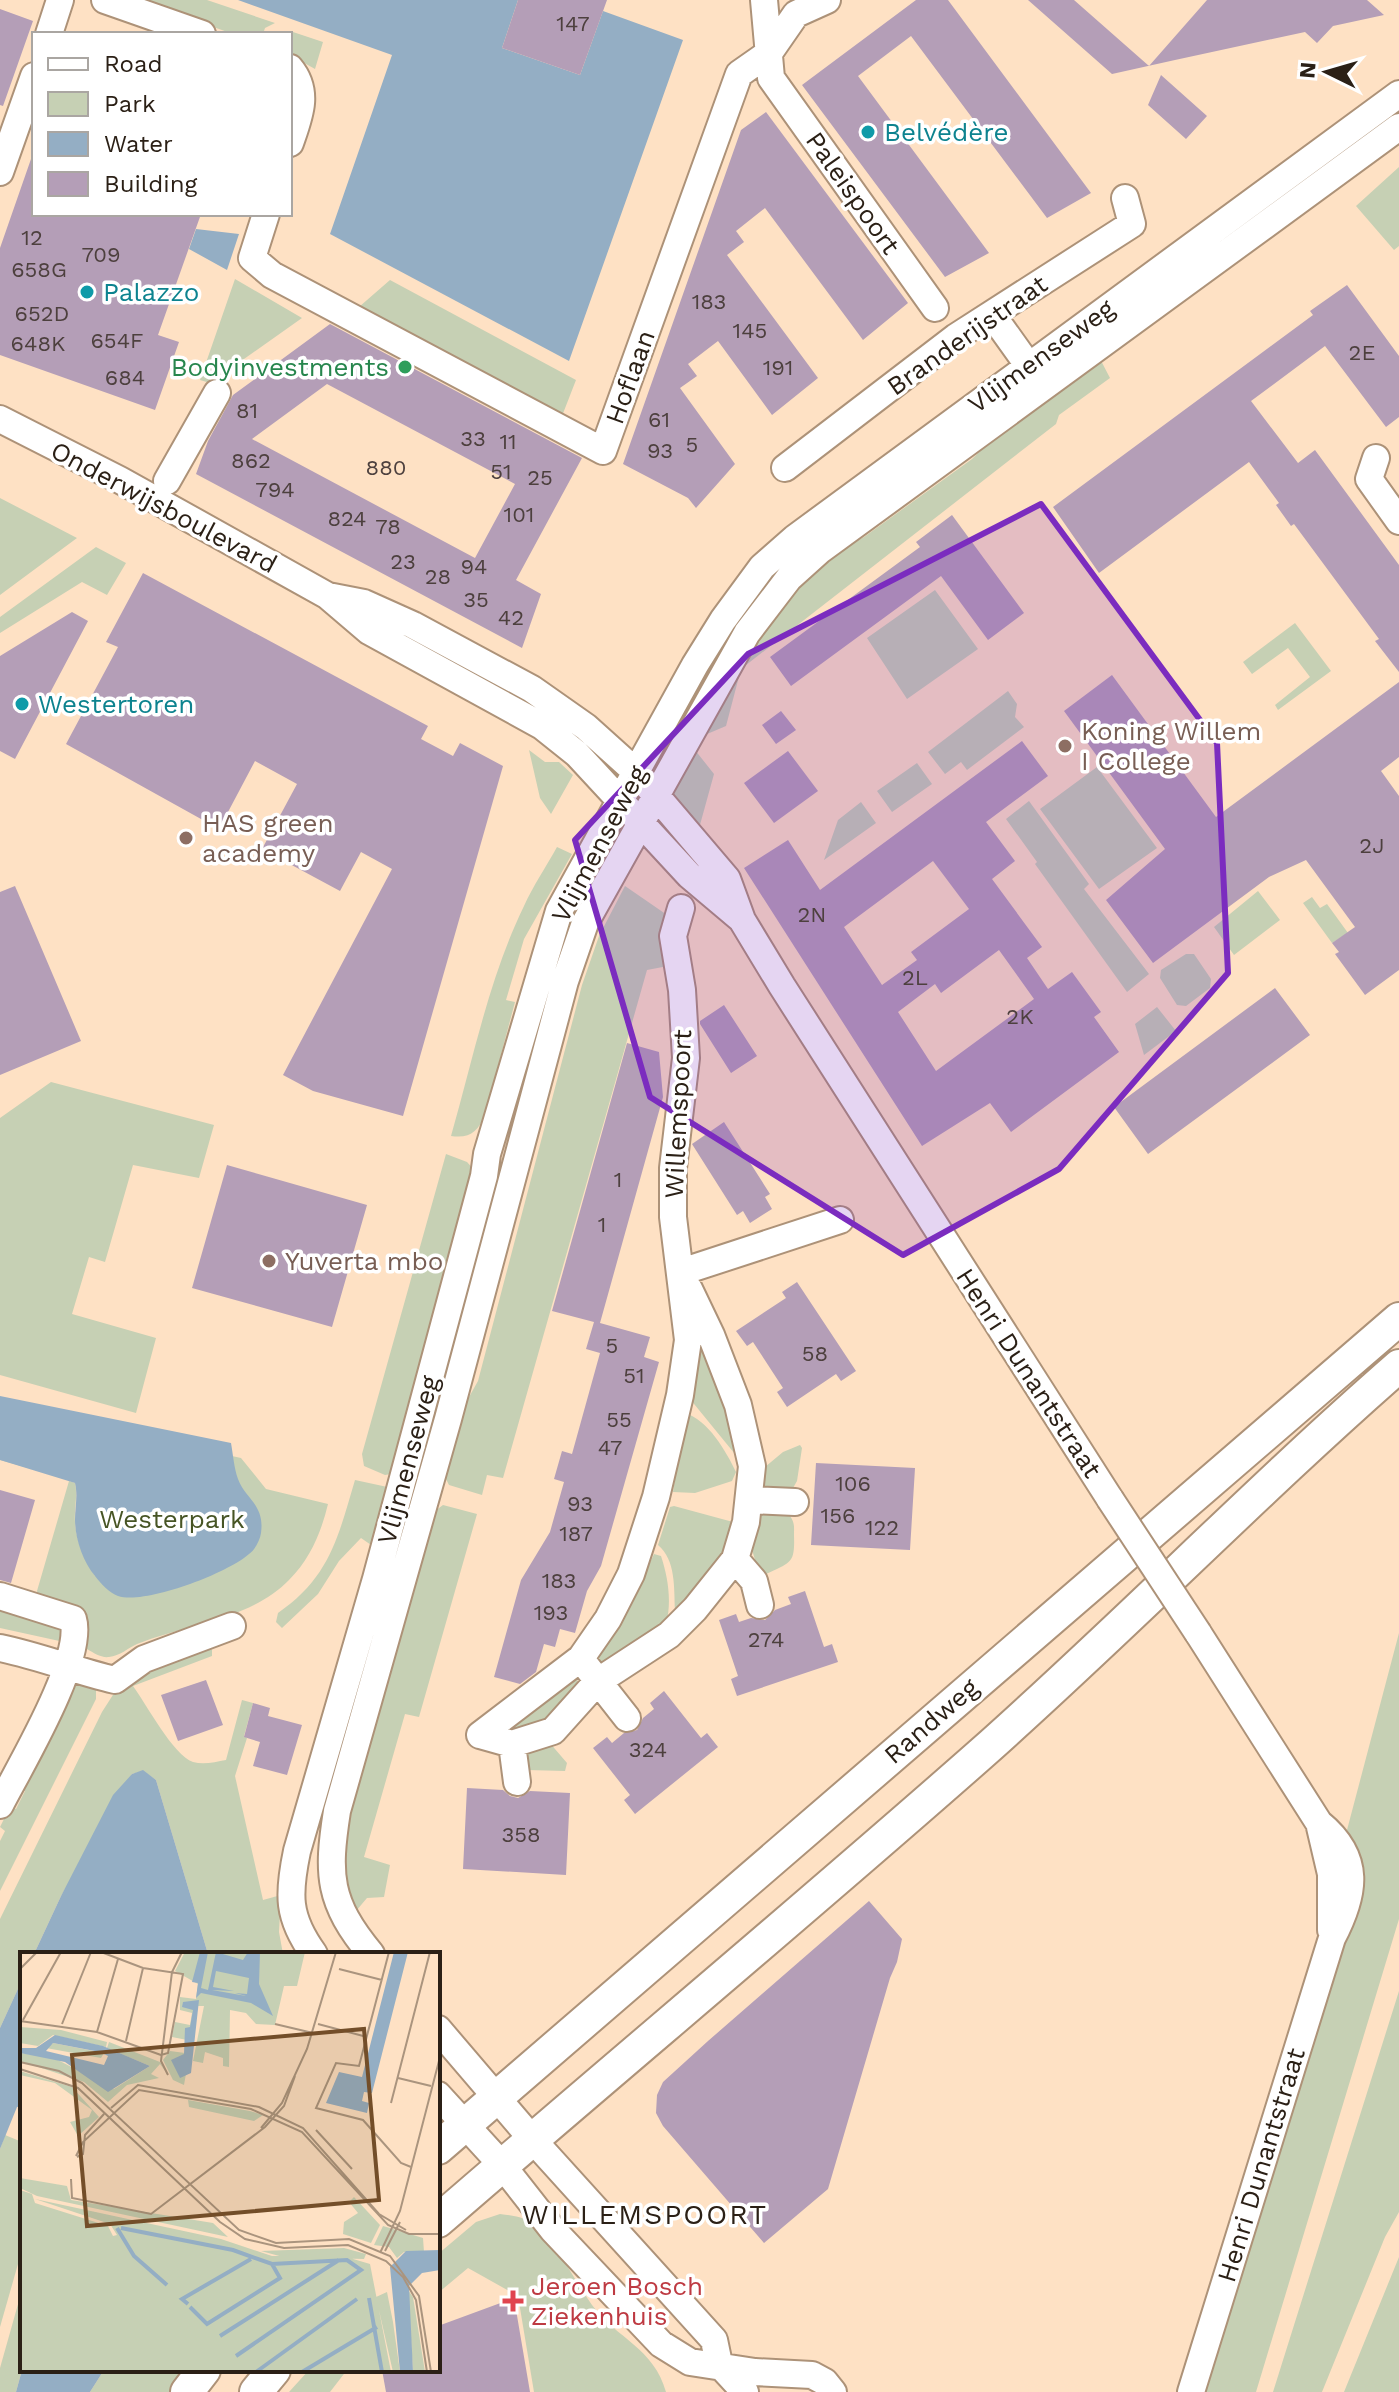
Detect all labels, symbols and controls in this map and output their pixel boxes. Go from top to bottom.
house number: 147 [556,11,590,36]
legend [32,32,292,216]
north arrow [1287,32,1367,112]
text: Road [104,50,163,78]
text: N [1294,61,1321,80]
text: Park [104,90,156,118]
place label: Belvédère [884,117,1008,147]
marker: Belvédère [859,123,877,141]
street label: Paleispoort [800,126,906,260]
text: Water [104,130,173,158]
text: Building [104,170,197,198]
house number: 12 [21,225,43,250]
house number: 709 [81,242,121,267]
house number: 658G [11,257,67,282]
street label: Branderijstraat [881,269,1053,401]
place label: Palazzo [103,277,199,307]
marker: Palazzo [78,283,96,301]
house number: 183 [692,289,726,314]
street label: Vlijmenseweg [962,293,1120,419]
house number: 652D [15,301,69,326]
house number: 145 [733,318,767,343]
street label: Hoflaan [599,326,661,428]
house number: 654F [90,328,144,353]
house number: 648K [11,331,65,356]
house number: 2E [1349,340,1375,365]
place label: Bodyinvestments [171,352,389,382]
house number: 191 [763,355,793,380]
marker: Bodyinvestments [396,358,414,376]
house number: 684 [105,365,145,390]
house number: 81 [236,398,258,423]
house number: 61 [648,407,670,432]
house number: 33 [460,426,486,451]
house number: 11 [499,429,517,454]
house number: 5 [686,432,698,457]
street label: Onderwijsboulevard [46,435,282,579]
house number: 93 [647,438,673,463]
house number: 862 [231,448,271,473]
house number: 880 [366,455,406,480]
house number: 51 [490,459,512,484]
house number: 25 [527,465,553,490]
house number: 794 [255,477,295,502]
house number: 101 [504,502,534,527]
house number: 824 [327,506,367,531]
house number: 78 [375,514,401,539]
house number: 23 [390,549,416,574]
house number: 94 [460,554,488,579]
house number: 28 [425,564,451,589]
house number: 35 [463,587,489,612]
house number: 42 [498,605,524,630]
place label: Westertoren [38,689,194,719]
marker: Westertoren [13,695,31,713]
place label: Koning Willem I College [1081,716,1261,776]
marker: Koning Willem I College [1056,737,1074,755]
street label: Vlijmenseweg [545,760,653,927]
place label: HAS green academy [202,808,334,868]
marker: HAS green academy [177,829,195,847]
house number: 2J [1359,833,1385,858]
house number: 2N [798,902,826,927]
house number: 2L [902,965,928,990]
house number: 2K [1006,1004,1034,1029]
street label: Willemspoort [659,1028,697,1199]
house number: 1 [614,1167,622,1192]
house number: 1 [598,1212,606,1237]
place label: Yuverta mbo [285,1246,443,1276]
marker: Yuverta mbo [260,1252,278,1270]
street label: Henri Dunantstraat [950,1263,1108,1483]
house number: 5 [606,1333,618,1358]
house number: 58 [802,1341,828,1366]
house number: 51 [623,1363,645,1388]
street label: Vlijmenseweg [371,1372,445,1547]
house number: 55 [606,1407,632,1432]
house number: 47 [598,1435,622,1460]
house number: 106 [835,1471,871,1496]
house number: 93 [567,1491,593,1516]
house number: 156 [821,1503,855,1528]
park label: Westerpark [99,1504,245,1534]
house number: 122 [865,1515,899,1540]
house number: 187 [559,1521,593,1546]
house number: 183 [542,1568,576,1593]
house number: 193 [534,1600,568,1625]
house number: 274 [748,1627,784,1652]
street label: Randweg [878,1672,984,1770]
house number: 324 [629,1737,667,1762]
house number: 358 [501,1822,541,1847]
inset map [20,1952,440,2372]
street label: Henri Dunantstraat [1211,2044,1311,2286]
district label: WILLEMSPOORT [522,2198,768,2231]
place label: Jeroen Bosch Ziekenhuis [531,2271,703,2331]
marker: Jeroen Bosch Ziekenhuis [502,2290,524,2312]

